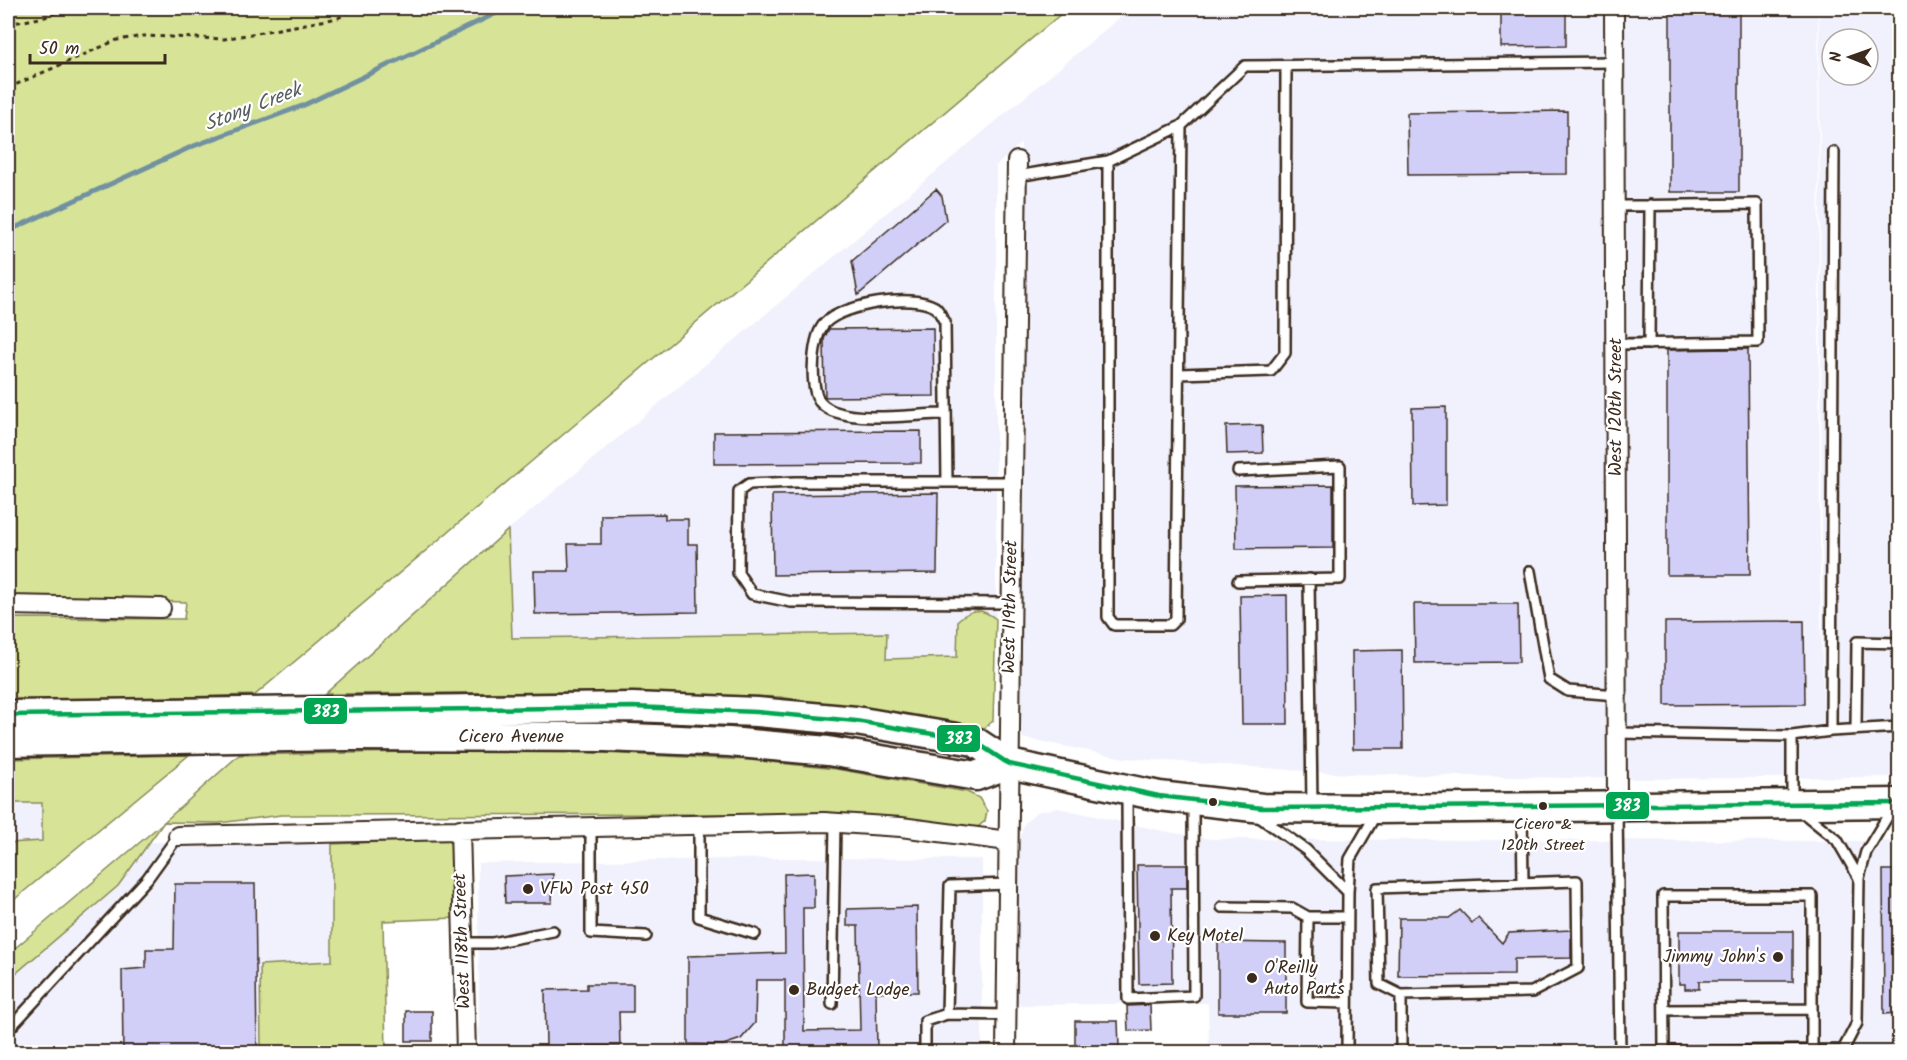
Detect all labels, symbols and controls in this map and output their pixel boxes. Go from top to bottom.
scale bar [30,27,165,65]
north arrow [1820,27,1880,87]
text: 50 m [39,35,79,64]
text: N [1824,51,1849,62]
water label: Stony Creek [200,74,309,141]
street label: West 120th Street [1602,337,1631,476]
street label: West 119th Street [995,539,1027,674]
line badge: 383 [303,697,348,725]
text: 383 [312,700,340,725]
street label: Cicero Avenue [458,723,564,752]
line badge: 383 [936,724,981,753]
text: 383 [945,727,973,752]
line badge: 383 [1605,791,1650,820]
text: 383 [1613,794,1641,819]
unlabelled marker [1207,796,1219,808]
marker: Cicero & 120th Street [1537,800,1549,812]
place label: Cicero & 120th Street [1501,812,1586,858]
street label: West 118th Street [446,872,480,1009]
place label: VFW Post 450 [540,875,649,904]
marker: VFW Post 450 [521,882,535,896]
place label: Key Motel [1167,922,1244,951]
marker: Key Motel [1148,929,1162,943]
place label: Jimmy John's [1663,943,1766,972]
marker: Jimmy John's [1771,950,1785,964]
place label: O'Reilly Auto Parts [1264,954,1345,1004]
marker: O'Reilly Auto Parts [1245,971,1259,985]
place label: Budget Lodge [806,976,910,1005]
marker: Budget Lodge [787,983,801,997]

